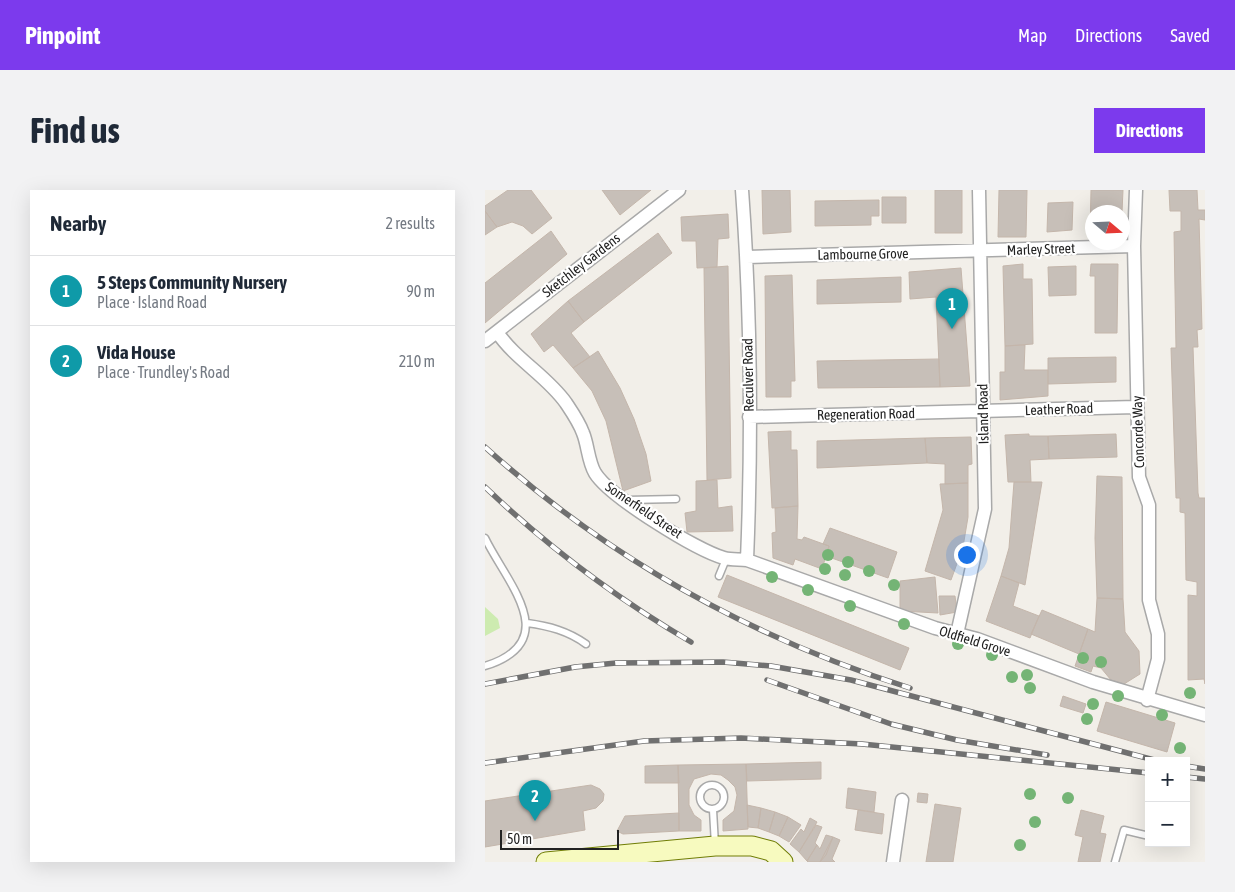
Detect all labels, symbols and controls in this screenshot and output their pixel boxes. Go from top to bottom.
text: Pinpoint [25,22,100,49]
text: Map [1018,25,1047,46]
text: Directions [1075,25,1142,46]
text: Saved [1170,25,1210,46]
button: Directions [1094,108,1205,153]
text: Find us [30,110,120,150]
north arrow [1085,205,1130,250]
text: Nearby [50,211,106,235]
text: 2 results [385,214,435,232]
street label: Sketchley Gardens [539,230,623,300]
street label: Marley Street [1007,240,1075,258]
street label: Lambourne Grove [817,245,909,263]
text: 5 Steps Community Nursery [97,271,287,293]
text: 1 [62,282,70,300]
text: 90 m [406,282,435,300]
pin: 1 [936,288,968,329]
text: Place · Island Road [97,293,207,311]
street label: Reculver Road [739,338,757,412]
text: Vida House [97,341,176,363]
text: 2 [62,352,70,370]
text: 210 m [399,352,435,370]
text: Place · Trundley's Road [97,363,230,381]
street label: Island Road [974,383,992,445]
street label: Concorde Way [1129,395,1147,468]
street label: Leather Road [1025,400,1093,418]
street label: Regeneration Road [817,405,915,423]
street label: Somerfield Street [603,478,685,542]
your location [954,542,980,568]
street label: Oldfield Grove [937,623,1013,659]
map controls [1145,757,1190,847]
button: + [1145,757,1190,802]
pin: 2 [519,780,551,821]
button: − [1145,802,1190,847]
scale bar [500,827,619,850]
text: 50 m [507,831,532,847]

